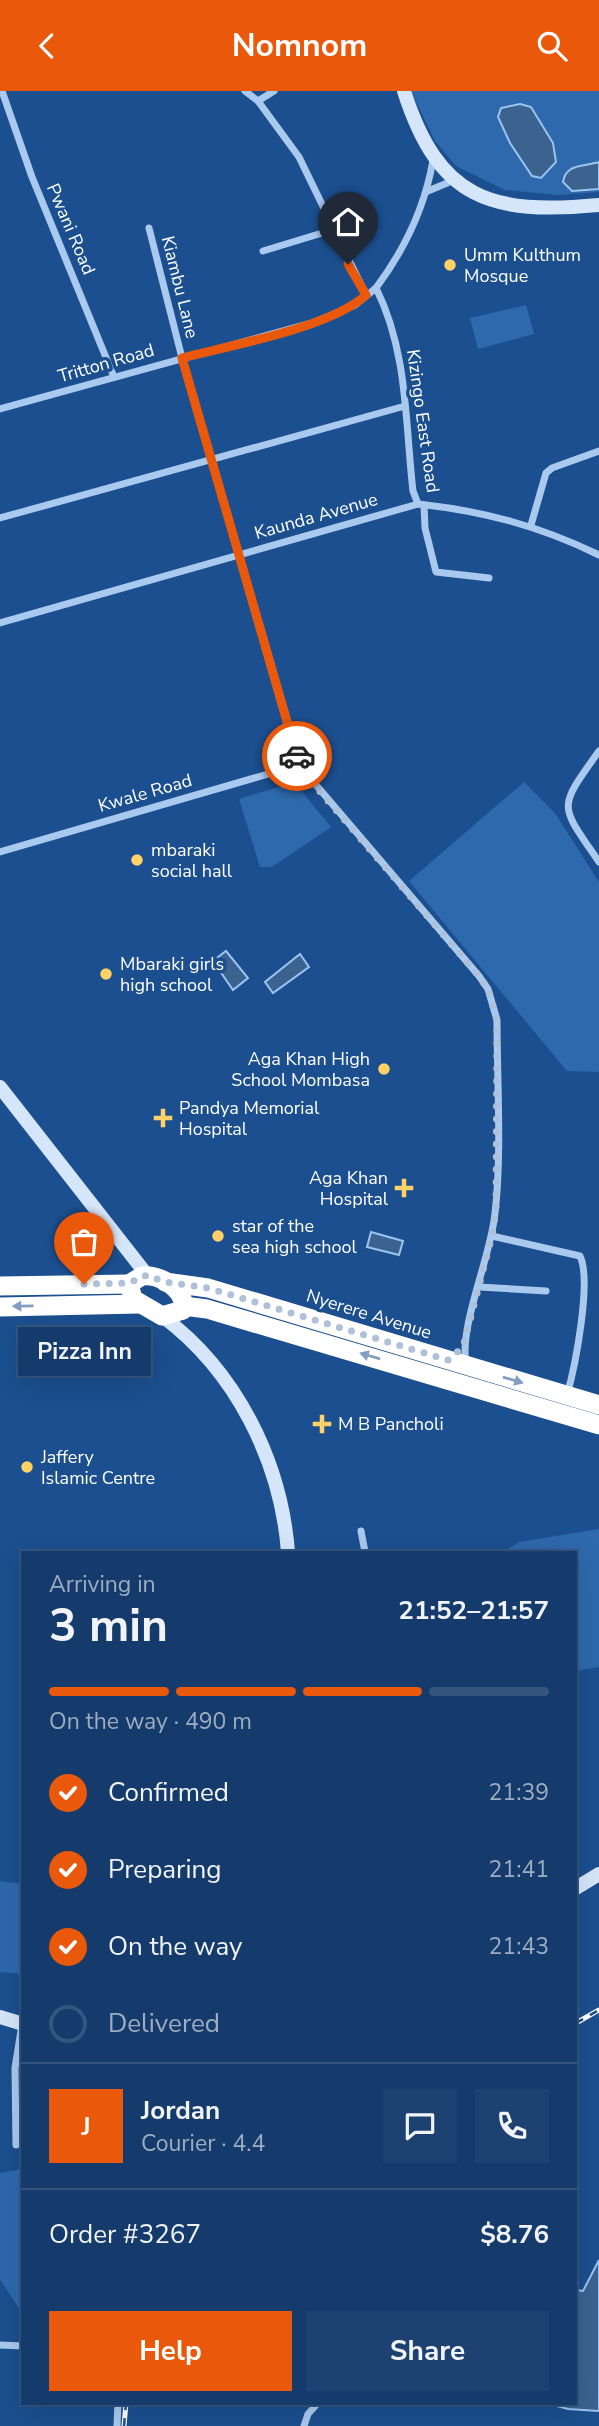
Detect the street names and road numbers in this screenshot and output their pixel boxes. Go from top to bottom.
street label: Pwani Road [41,180,101,278]
street label: Kiambu Lane [156,233,204,341]
street label: Tritton Road [55,338,157,388]
street label: Kizingo East Road [401,348,445,494]
street label: Kaunda Avenue [252,487,380,545]
street label: Kwale Road [95,768,195,818]
street label: Nyerere Avenue [303,1284,435,1344]

